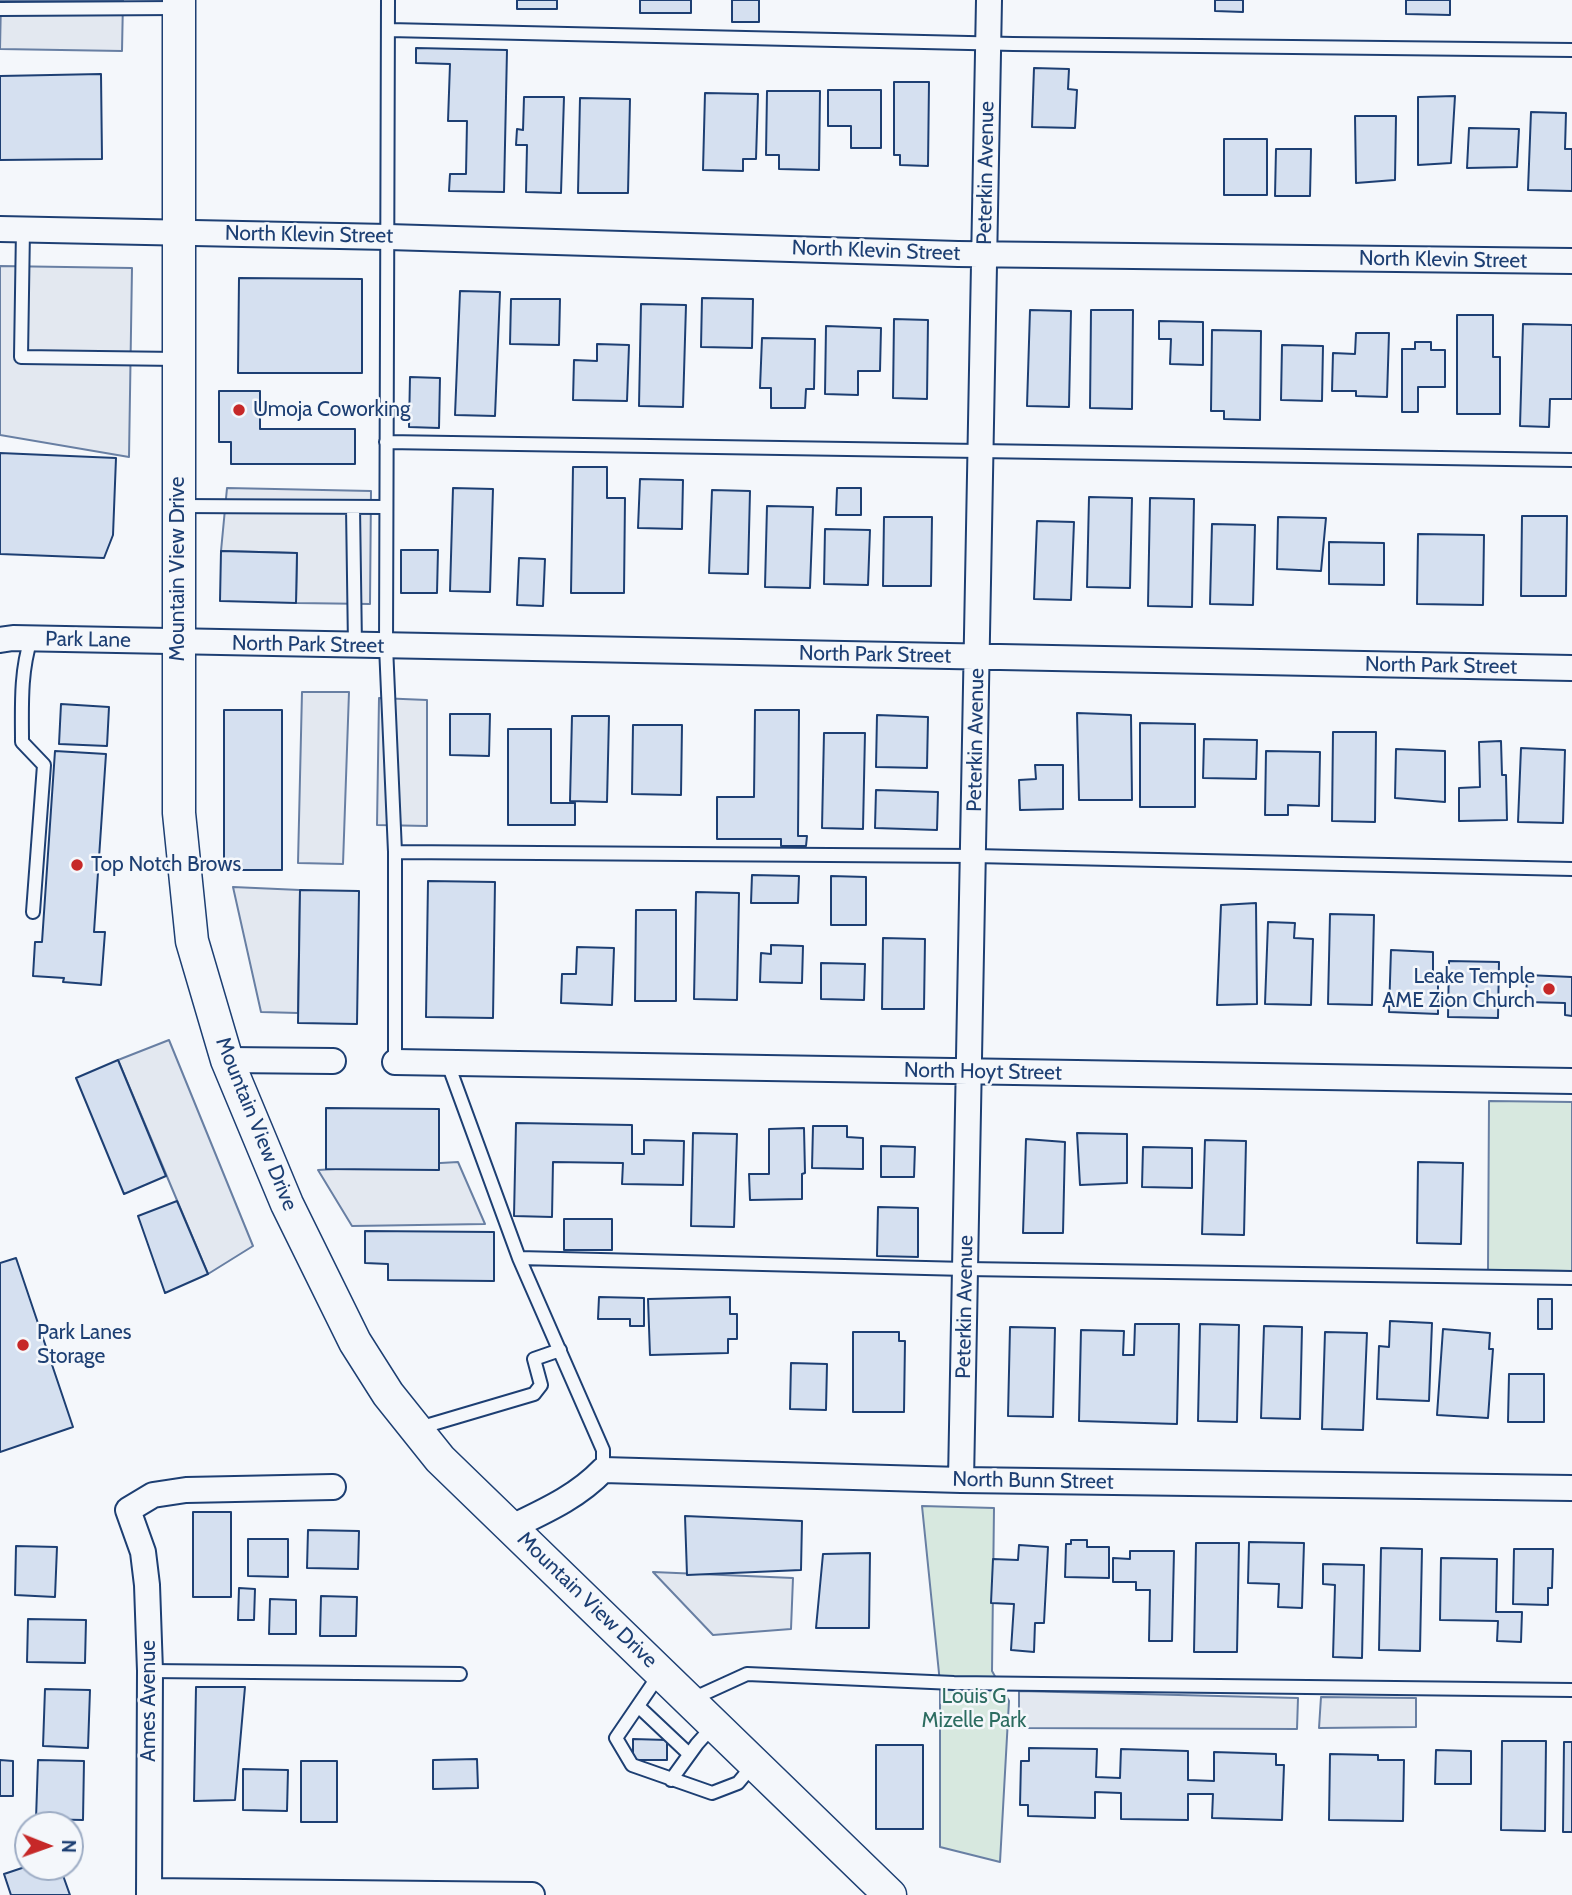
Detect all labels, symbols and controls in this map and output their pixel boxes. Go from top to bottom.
street label: Peterkin Avenue [972,101,1000,245]
street label: North Klevin Street [225,221,393,249]
street label: North Klevin Street [791,235,961,267]
street label: North Klevin Street [1359,246,1527,274]
place label: Umoja Coworking [253,397,411,423]
marker: Umoja Coworking [231,402,247,418]
street label: Mountain View Drive [165,477,191,661]
street label: Park Lane [45,627,131,653]
street label: North Park Street [232,631,384,659]
street label: North Park Street [799,641,951,669]
street label: North Park Street [1365,652,1517,680]
street label: Peterkin Avenue [962,668,990,812]
place label: Top Notch Brows [91,852,241,878]
marker: Top Notch Brows [69,857,85,873]
place label: Leake Temple AME Zion Church [1382,964,1535,1014]
marker: Leake Temple AME Zion Church [1541,981,1557,997]
street label: Mountain View Drive [210,1034,302,1214]
street label: North Hoyt Street [904,1058,1062,1086]
street label: Peterkin Avenue [951,1235,979,1379]
place label: Park Lanes Storage [37,1320,131,1370]
marker: Park Lanes Storage [15,1337,31,1353]
street label: North Bunn Street [952,1467,1114,1495]
street label: Mountain View Drive [512,1527,662,1673]
street label: Ames Avenue [136,1640,162,1762]
park label: Louis G Mizelle Park [922,1684,1026,1734]
north arrow [14,1811,84,1881]
text: N [57,1839,80,1853]

